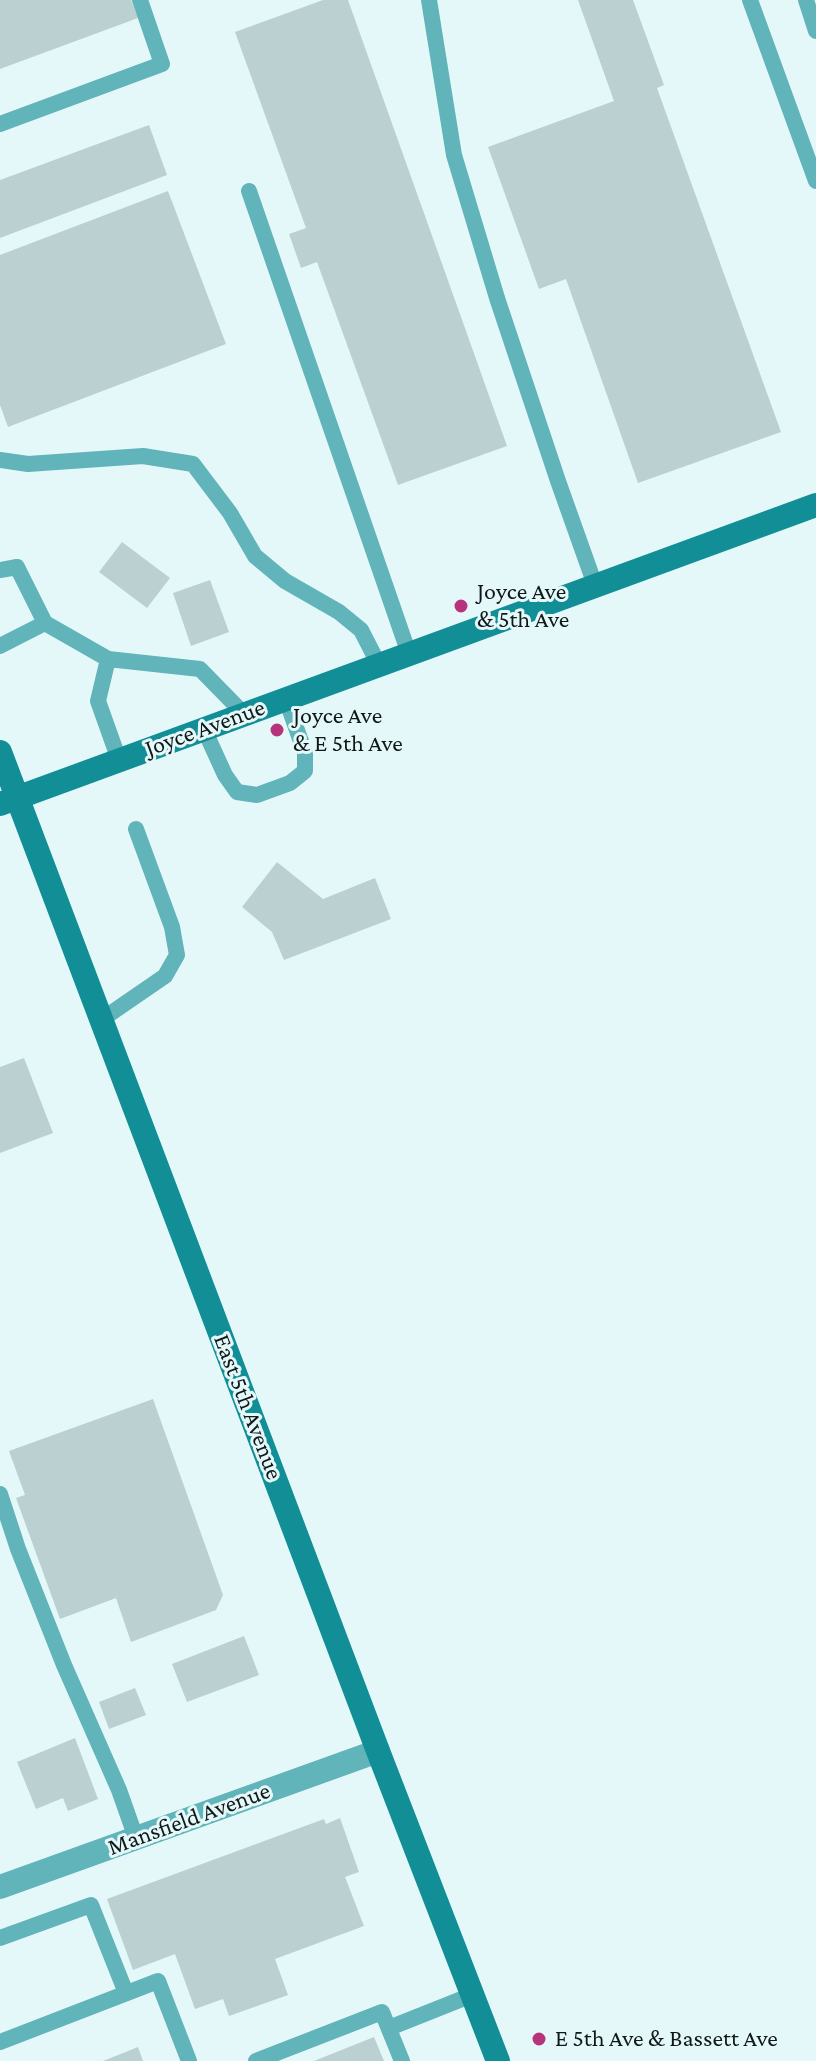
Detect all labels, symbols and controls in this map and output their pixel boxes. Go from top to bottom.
place label: Joyce Ave & 5th Ave [477,578,569,634]
marker: Joyce Ave & 5th Ave [452,597,470,615]
street label: Joyce Avenue [141,693,269,763]
place label: Joyce Ave & E 5th Ave [293,702,403,758]
marker: Joyce Ave & E 5th Ave [268,721,286,739]
street label: East 5th Avenue [207,1330,289,1484]
street label: Mansfield Avenue [104,1776,274,1862]
place label: E 5th Ave & Bassett Ave [555,2025,778,2053]
marker: E 5th Ave & Bassett Ave [530,2030,548,2048]

